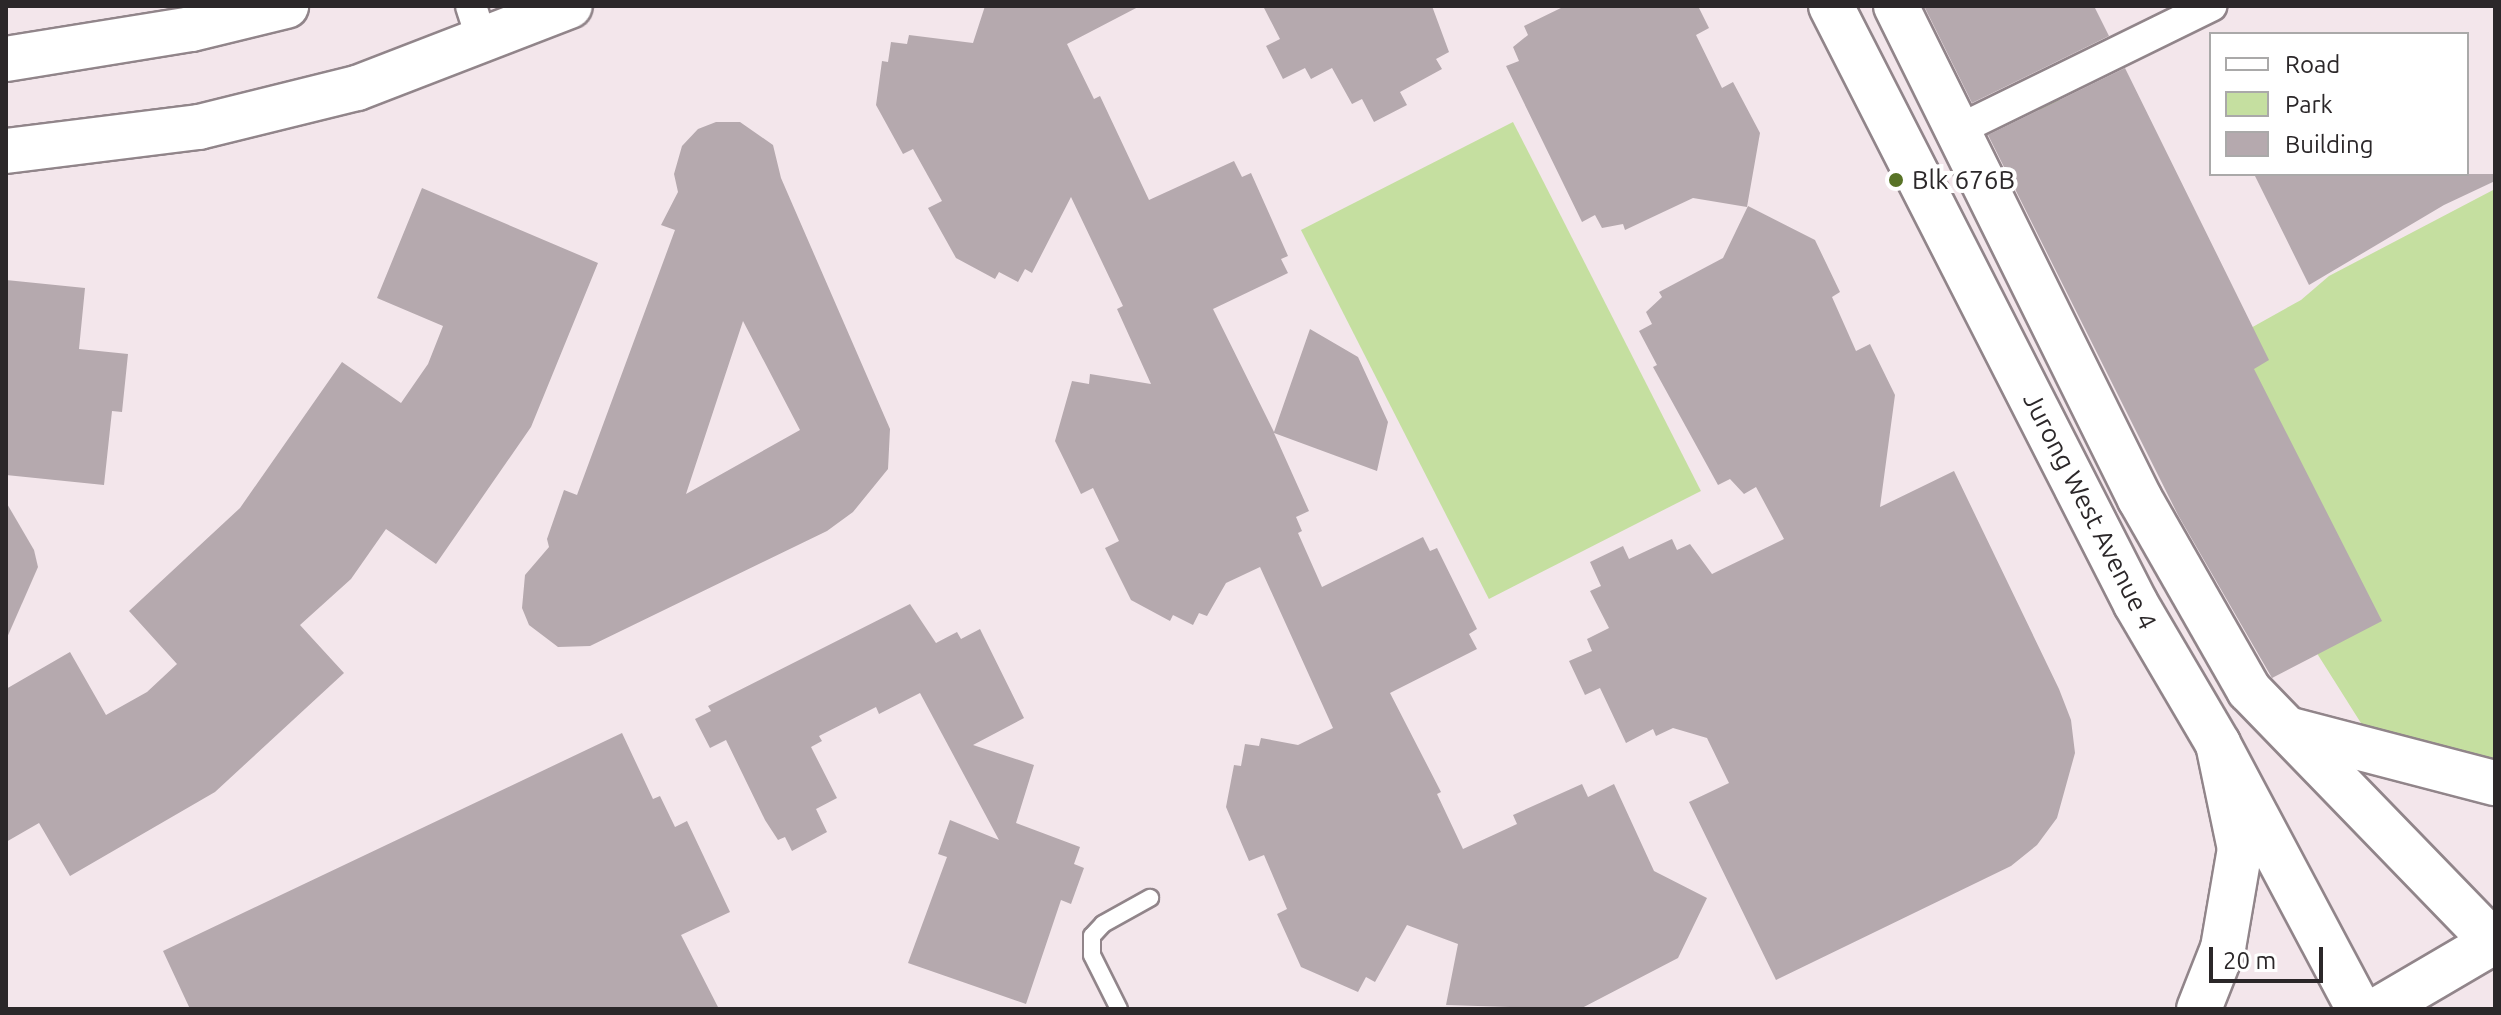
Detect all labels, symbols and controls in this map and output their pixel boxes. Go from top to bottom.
legend [2209,32,2469,176]
text: Road [2285,51,2340,78]
text: Park [2285,91,2333,118]
text: Building [2285,131,2373,158]
place label: Blk 676B [1912,164,2015,196]
marker: Blk 676B [1887,171,1905,189]
street label: Jurong West Avenue 4 [2017,387,2163,635]
scale bar [2213,931,2327,981]
text: 20 m [2223,947,2276,974]

